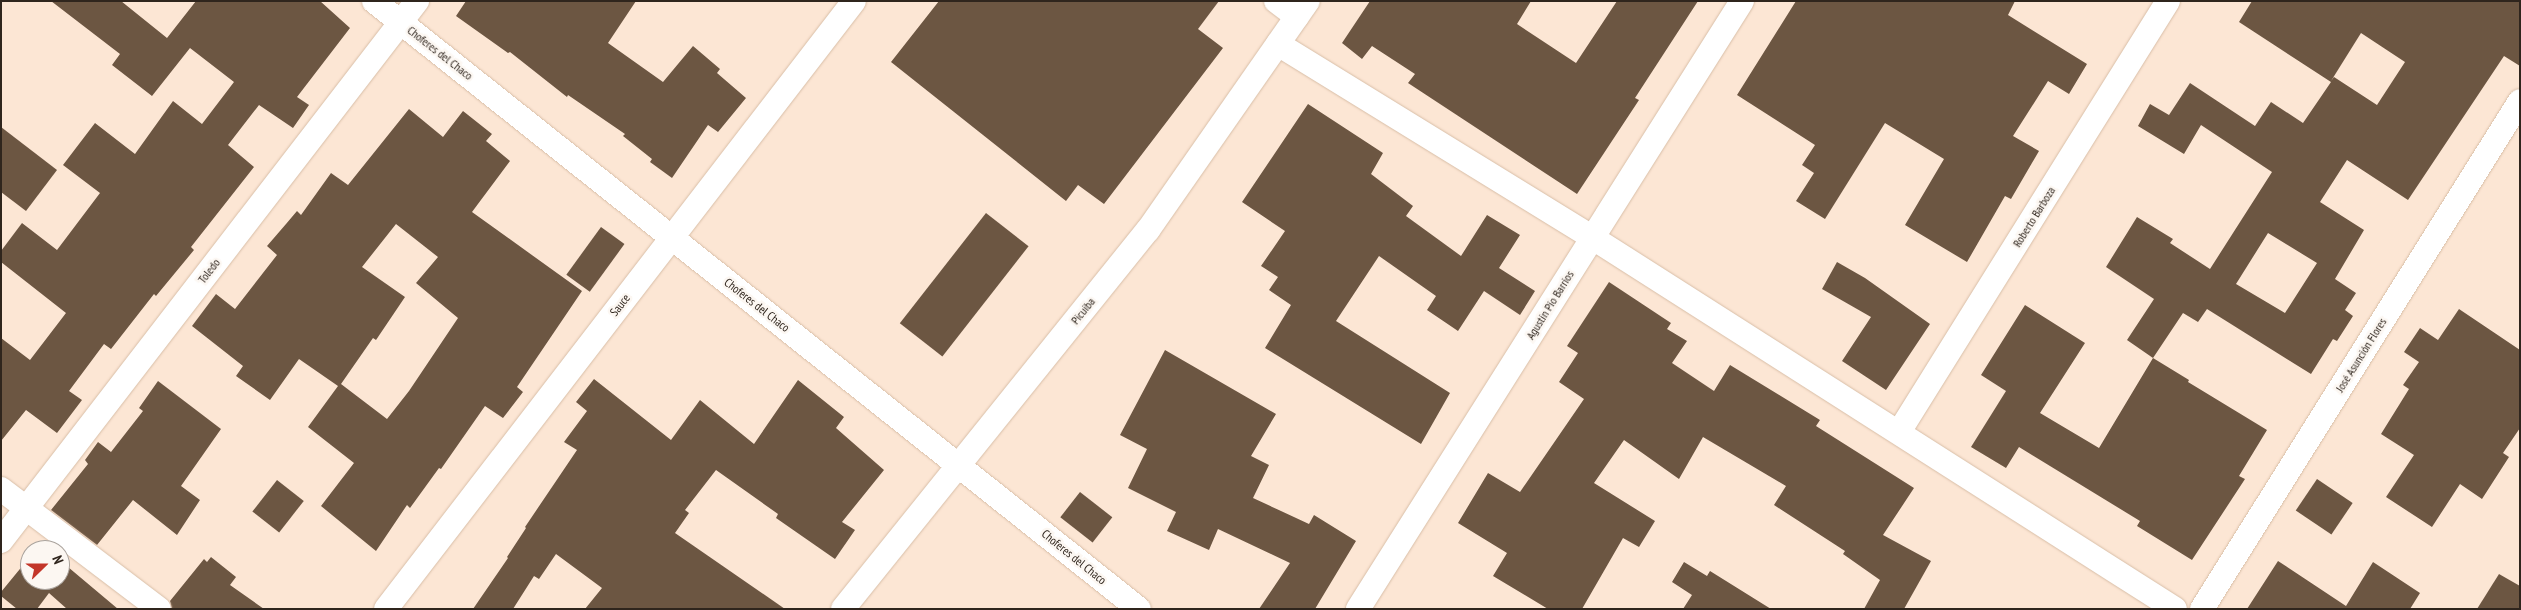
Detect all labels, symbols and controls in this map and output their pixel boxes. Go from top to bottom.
street label: Choferes del Chaco [404,23,476,83]
street label: Roberto Barboza [2010,184,2058,250]
street label: Toledo [195,256,223,286]
street label: Agustín Pío Barrios [1523,268,1577,342]
street label: Choferes del Chaco [721,275,793,335]
street label: Sauce [607,291,633,319]
street label: Picuiba [1068,295,1098,327]
street label: José Asunción Flores [2332,315,2390,395]
street label: Choferes del Chaco [1039,527,1109,587]
north arrow [20,540,70,590]
text: N [48,553,68,567]

